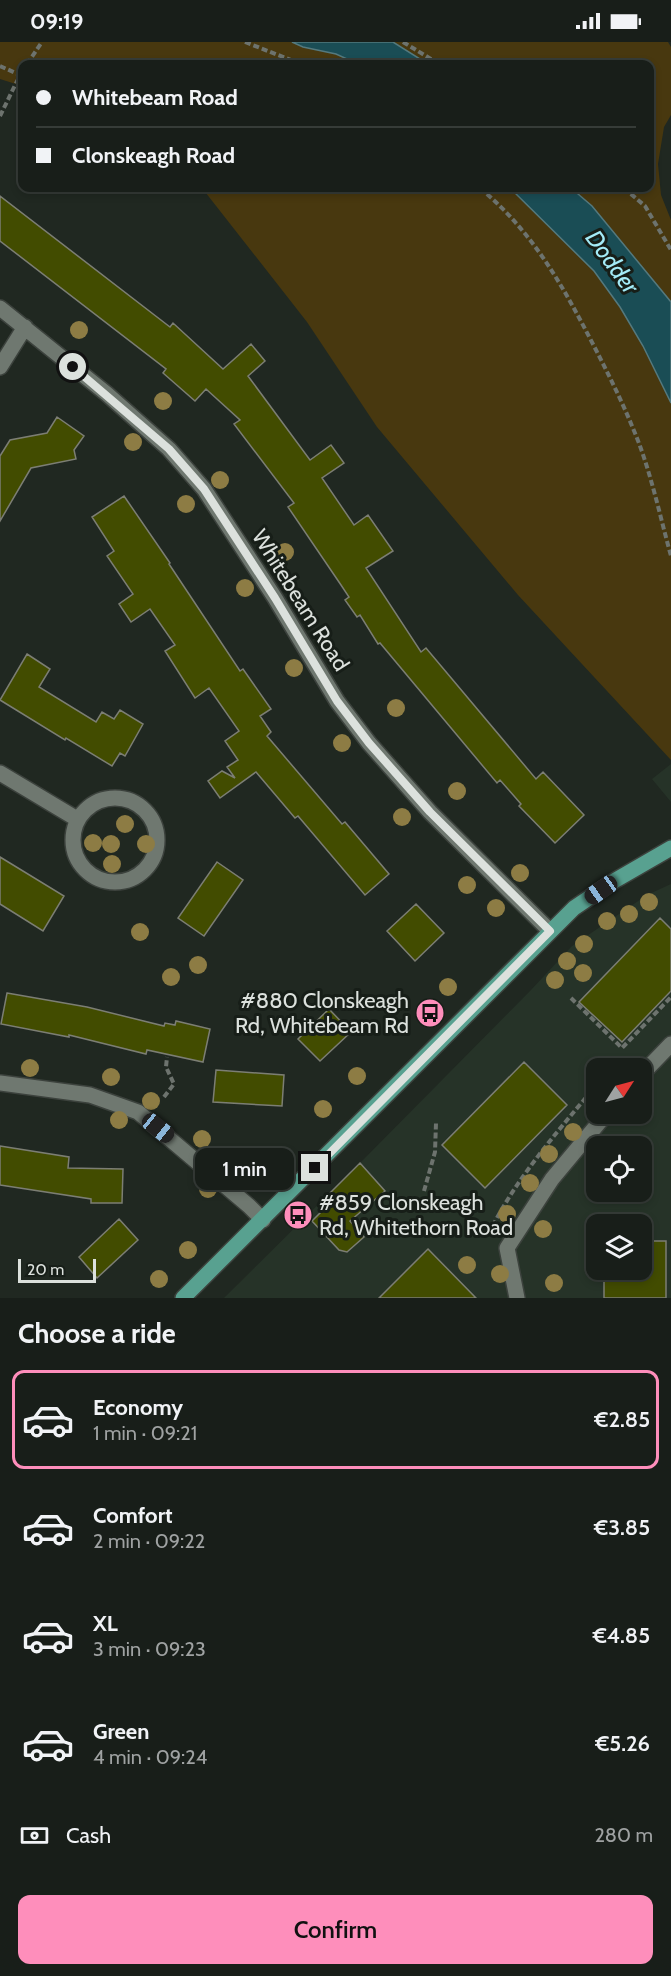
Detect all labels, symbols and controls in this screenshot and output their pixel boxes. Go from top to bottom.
text: 09:19 [30,8,83,35]
text: Whitebeam Road [72,84,238,111]
text: Clonskeagh Road [72,142,235,169]
water label: Dodder [580,224,646,301]
route start [59,353,86,380]
street label: Whitebeam Road [246,524,355,676]
car [581,872,621,908]
place label: #880 Clonskeagh Rd, Whitebeam Rd [235,987,409,1039]
bus stop icon: #880 Clonskeagh Rd, Whitebeam Rd [414,997,446,1029]
north arrow [586,1058,652,1124]
map controls [586,1058,652,1280]
car [138,1110,178,1146]
button: locate [586,1136,652,1202]
callout: 1 min [195,1147,294,1189]
route end [301,1154,328,1181]
text: 1 min [222,1157,267,1181]
place label: #859 Clonskeagh Rd, Whitethorn Road [319,1189,513,1241]
bus stop icon: #859 Clonskeagh Rd, Whitethorn Road [282,1199,314,1231]
button: layers [586,1214,652,1280]
scale bar [18,1256,96,1284]
text: 20 m [27,1260,64,1279]
text: Choose a ride [18,1317,176,1350]
icon: car [21,1393,75,1447]
text: Economy [93,1394,183,1421]
text: €2.85 [594,1406,650,1433]
text: 1 min · 09:21 [93,1421,197,1445]
icon: car [21,1501,75,1555]
text: Comfort [93,1502,172,1529]
text: €3.85 [594,1514,650,1541]
text: 2 min · 09:22 [93,1529,205,1553]
icon: car [21,1609,75,1663]
text: XL [93,1610,118,1637]
text: €4.85 [593,1622,650,1649]
text: 3 min · 09:23 [93,1637,206,1661]
icon: car [21,1717,75,1771]
text: Green [93,1718,149,1745]
text: €5.26 [595,1730,650,1757]
text: 4 min · 09:24 [93,1745,207,1769]
icon: cash [18,1819,51,1852]
text: Cash [66,1822,111,1849]
text: 280 m [594,1823,653,1847]
button: Confirm [18,1895,653,1964]

